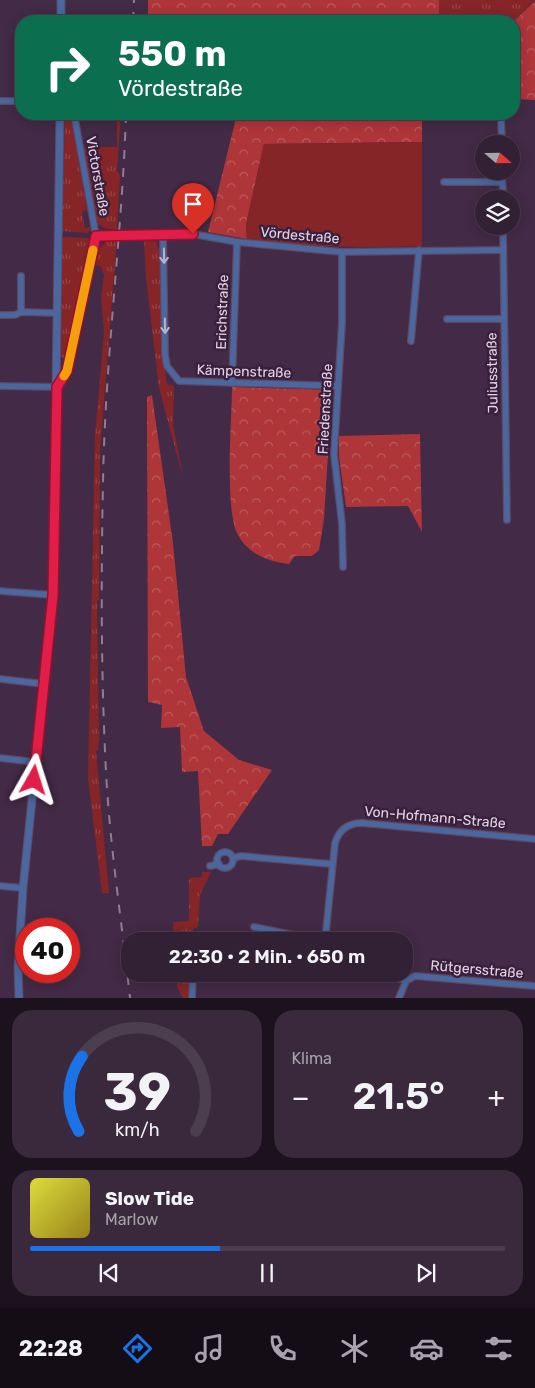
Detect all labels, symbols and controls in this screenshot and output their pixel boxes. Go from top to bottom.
text: 550 m [118,33,227,75]
icon: right [35,35,100,100]
text: Vördestraße [118,75,243,102]
street label: Victorstraße [82,135,113,217]
north arrow [475,135,520,180]
map controls [475,135,520,235]
pin [172,183,214,234]
icon: arrive [179,190,207,218]
button: layers [475,190,520,235]
street label: Vördestraße [260,224,340,247]
one-way arrow [159,248,168,264]
street label: Erichstraße [213,274,232,350]
one-way arrow [160,318,169,334]
street label: Juliusstraße [483,332,502,414]
street label: Kämpenstraße [196,361,292,382]
street label: Friedenstraße [315,363,336,455]
position arrow [7,753,59,805]
street label: Von-Hofmann-Straße [364,803,507,832]
speed limit sign: 40 [15,918,80,983]
text: 22:30 · 2 Min. · 650 m [169,945,365,968]
street label: Rütgersstraße [430,957,524,982]
text: Klima [292,1049,332,1068]
text: 39 [103,1061,171,1123]
text: 21.5° [353,1073,445,1119]
text: − [292,1081,310,1114]
text: + [488,1081,505,1114]
text: km/h [114,1119,159,1140]
text: Slow Tide [105,1187,194,1210]
text: Marlow [105,1210,158,1229]
icon: previous [95,1259,123,1287]
icon: pause [253,1259,281,1287]
icon: next [412,1259,440,1287]
icon: directions [120,1331,155,1366]
icon: music [192,1331,227,1366]
icon: phone [265,1331,300,1366]
icon: climate [337,1331,372,1366]
icon: car [409,1331,444,1366]
icon: filters [481,1331,516,1366]
text: 22:28 [19,1335,83,1362]

